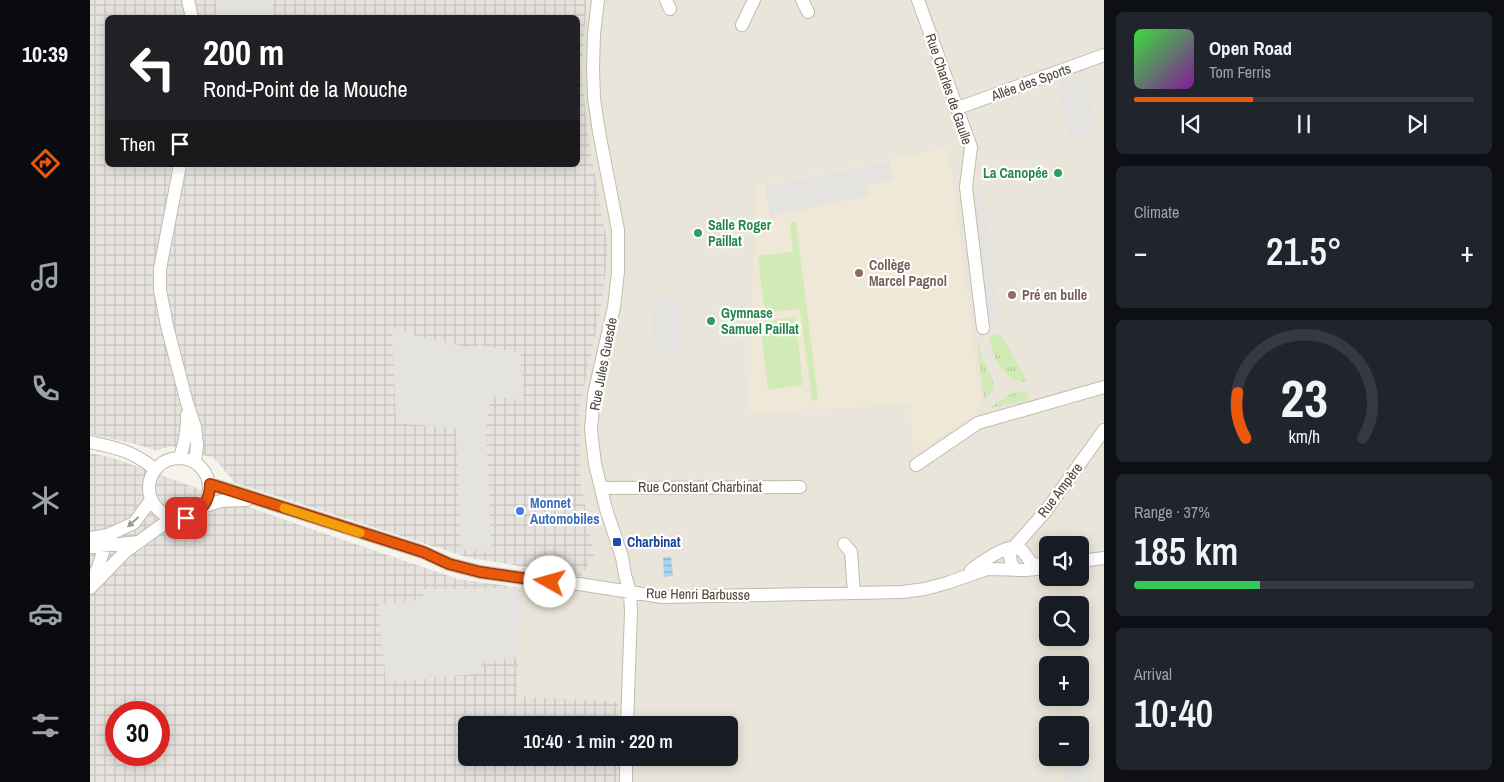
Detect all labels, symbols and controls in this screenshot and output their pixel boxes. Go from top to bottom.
text: 200 m [203,29,284,76]
street label: Rue Charles de Gaulle [922,31,976,147]
icon: left [120,35,185,100]
text: Open Road [1209,35,1292,61]
text: 10:39 [22,39,68,69]
street label: Allée des Sports [988,59,1074,105]
text: Tom Ferris [1209,61,1271,83]
text: Rond-Point de la Mouche [203,74,408,104]
icon: previous [1177,110,1205,138]
icon: pause [1290,110,1318,138]
icon: next [1403,110,1431,138]
icon: arrive [166,130,194,158]
text: Then [120,131,156,157]
icon: directions [28,146,63,181]
place label: La Canopée [983,164,1048,182]
marker: La Canopée [1052,167,1064,179]
text: Climate [1134,201,1179,223]
place label: Salle Roger Paillat [708,216,772,250]
text: 21.5° [1266,226,1342,277]
marker: Salle Roger Paillat [692,227,704,239]
text: − [1134,233,1147,271]
text: + [1461,233,1474,271]
place label: Collège Marcel Pagnol [869,256,947,290]
icon: music [28,259,63,294]
marker: Collège Marcel Pagnol [853,267,865,279]
place label: Pré en bulle [1022,286,1087,304]
marker: Pré en bulle [1006,289,1018,301]
place label: Gymnase Samuel Paillat [721,304,799,338]
marker: Gymnase Samuel Paillat [705,315,717,327]
street label: Rue Jules Guesde [585,316,621,412]
text: 23 [1280,363,1328,433]
icon: phone [28,371,63,406]
text: km/h [1288,425,1320,449]
street label: Rue Ampère [1034,459,1086,521]
street label: Rue Constant Charbinat [638,478,762,496]
icon: climate [28,483,63,518]
place label: Monnet Automobiles [530,494,600,528]
pin [165,497,207,539]
text: Range · 37% [1134,501,1210,523]
icon: arrive [172,504,200,532]
marker: Monnet Automobiles [514,505,526,517]
one-way arrow [127,516,139,528]
text: 185 km [1134,526,1238,577]
place label: Charbinat [627,533,681,551]
marker: Charbinat [611,536,623,548]
map controls [1039,536,1089,766]
button: sound [1039,536,1089,586]
position arrow [523,555,575,607]
street label: Rue Henri Barbusse [646,584,750,604]
icon: car [28,596,63,631]
button: search [1039,596,1089,646]
button: + [1039,656,1089,706]
text: Arrival [1134,663,1172,685]
text: 10:40 [1134,688,1213,739]
speed limit sign: 30 [105,701,170,766]
icon: filters [28,708,63,743]
button: − [1039,716,1089,766]
text: 10:40 · 1 min · 220 m [523,728,673,754]

